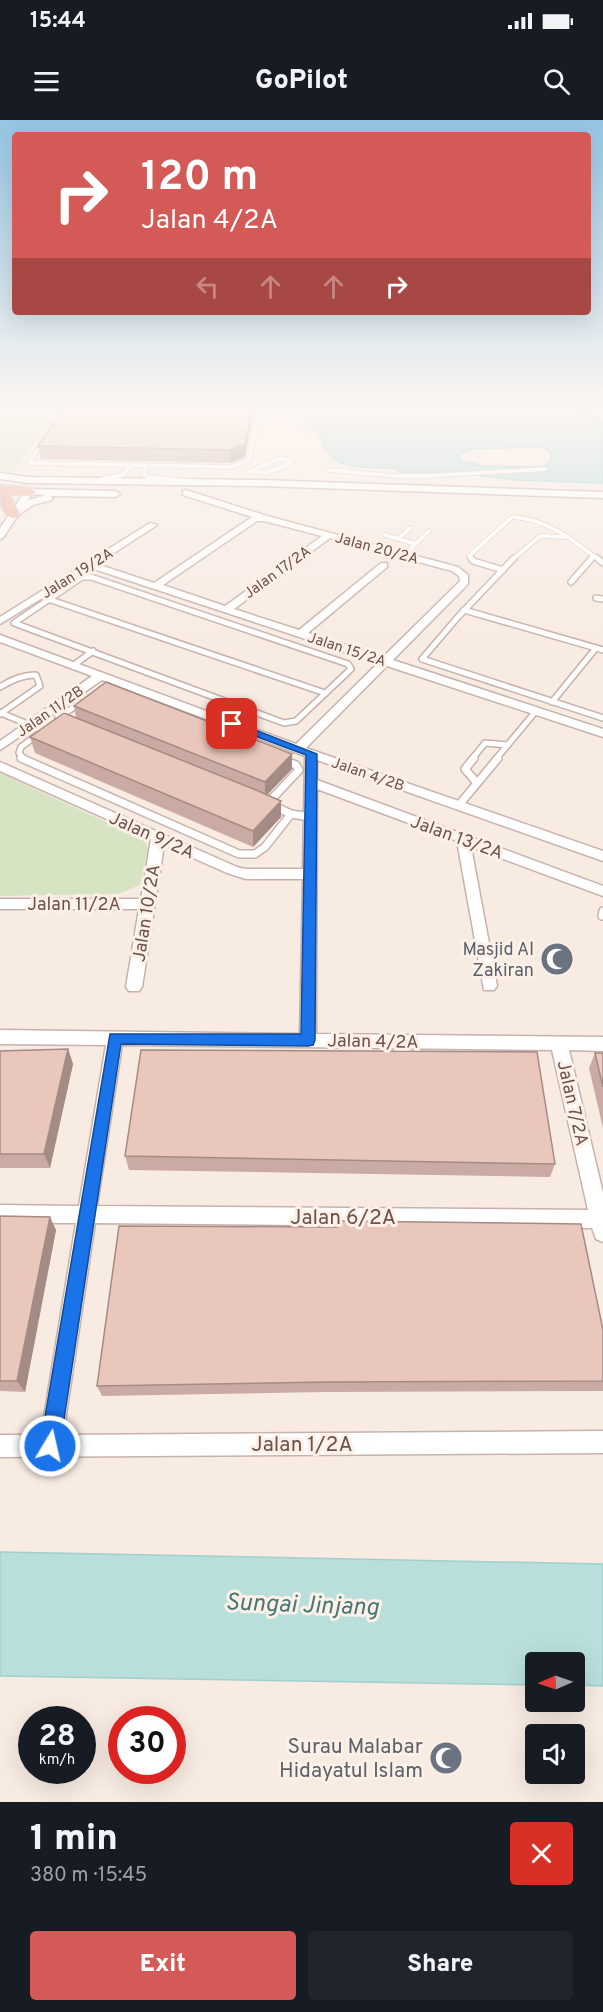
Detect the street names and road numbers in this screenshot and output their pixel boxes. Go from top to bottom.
street label: Jalan 20/2A [333,529,420,570]
street label: Jalan 17/2A [241,542,315,604]
street label: Jalan 19/2A [38,545,117,604]
street label: Jalan 15/2A [305,629,388,672]
street label: Jalan 11/2B [14,682,88,742]
street label: Jalan 4/2B [329,754,406,797]
street label: Jalan 9/2A [105,807,198,865]
street label: Jalan 13/2A [407,811,506,866]
street label: Jalan 10/2A [128,863,167,964]
street label: Jalan 11/2A [27,894,121,917]
street label: Jalan 4/2A [327,1030,419,1055]
street label: Jalan 7/2A [551,1058,593,1148]
street label: Jalan 6/2A [290,1205,396,1232]
street label: Jalan 1/2A [251,1432,353,1459]

